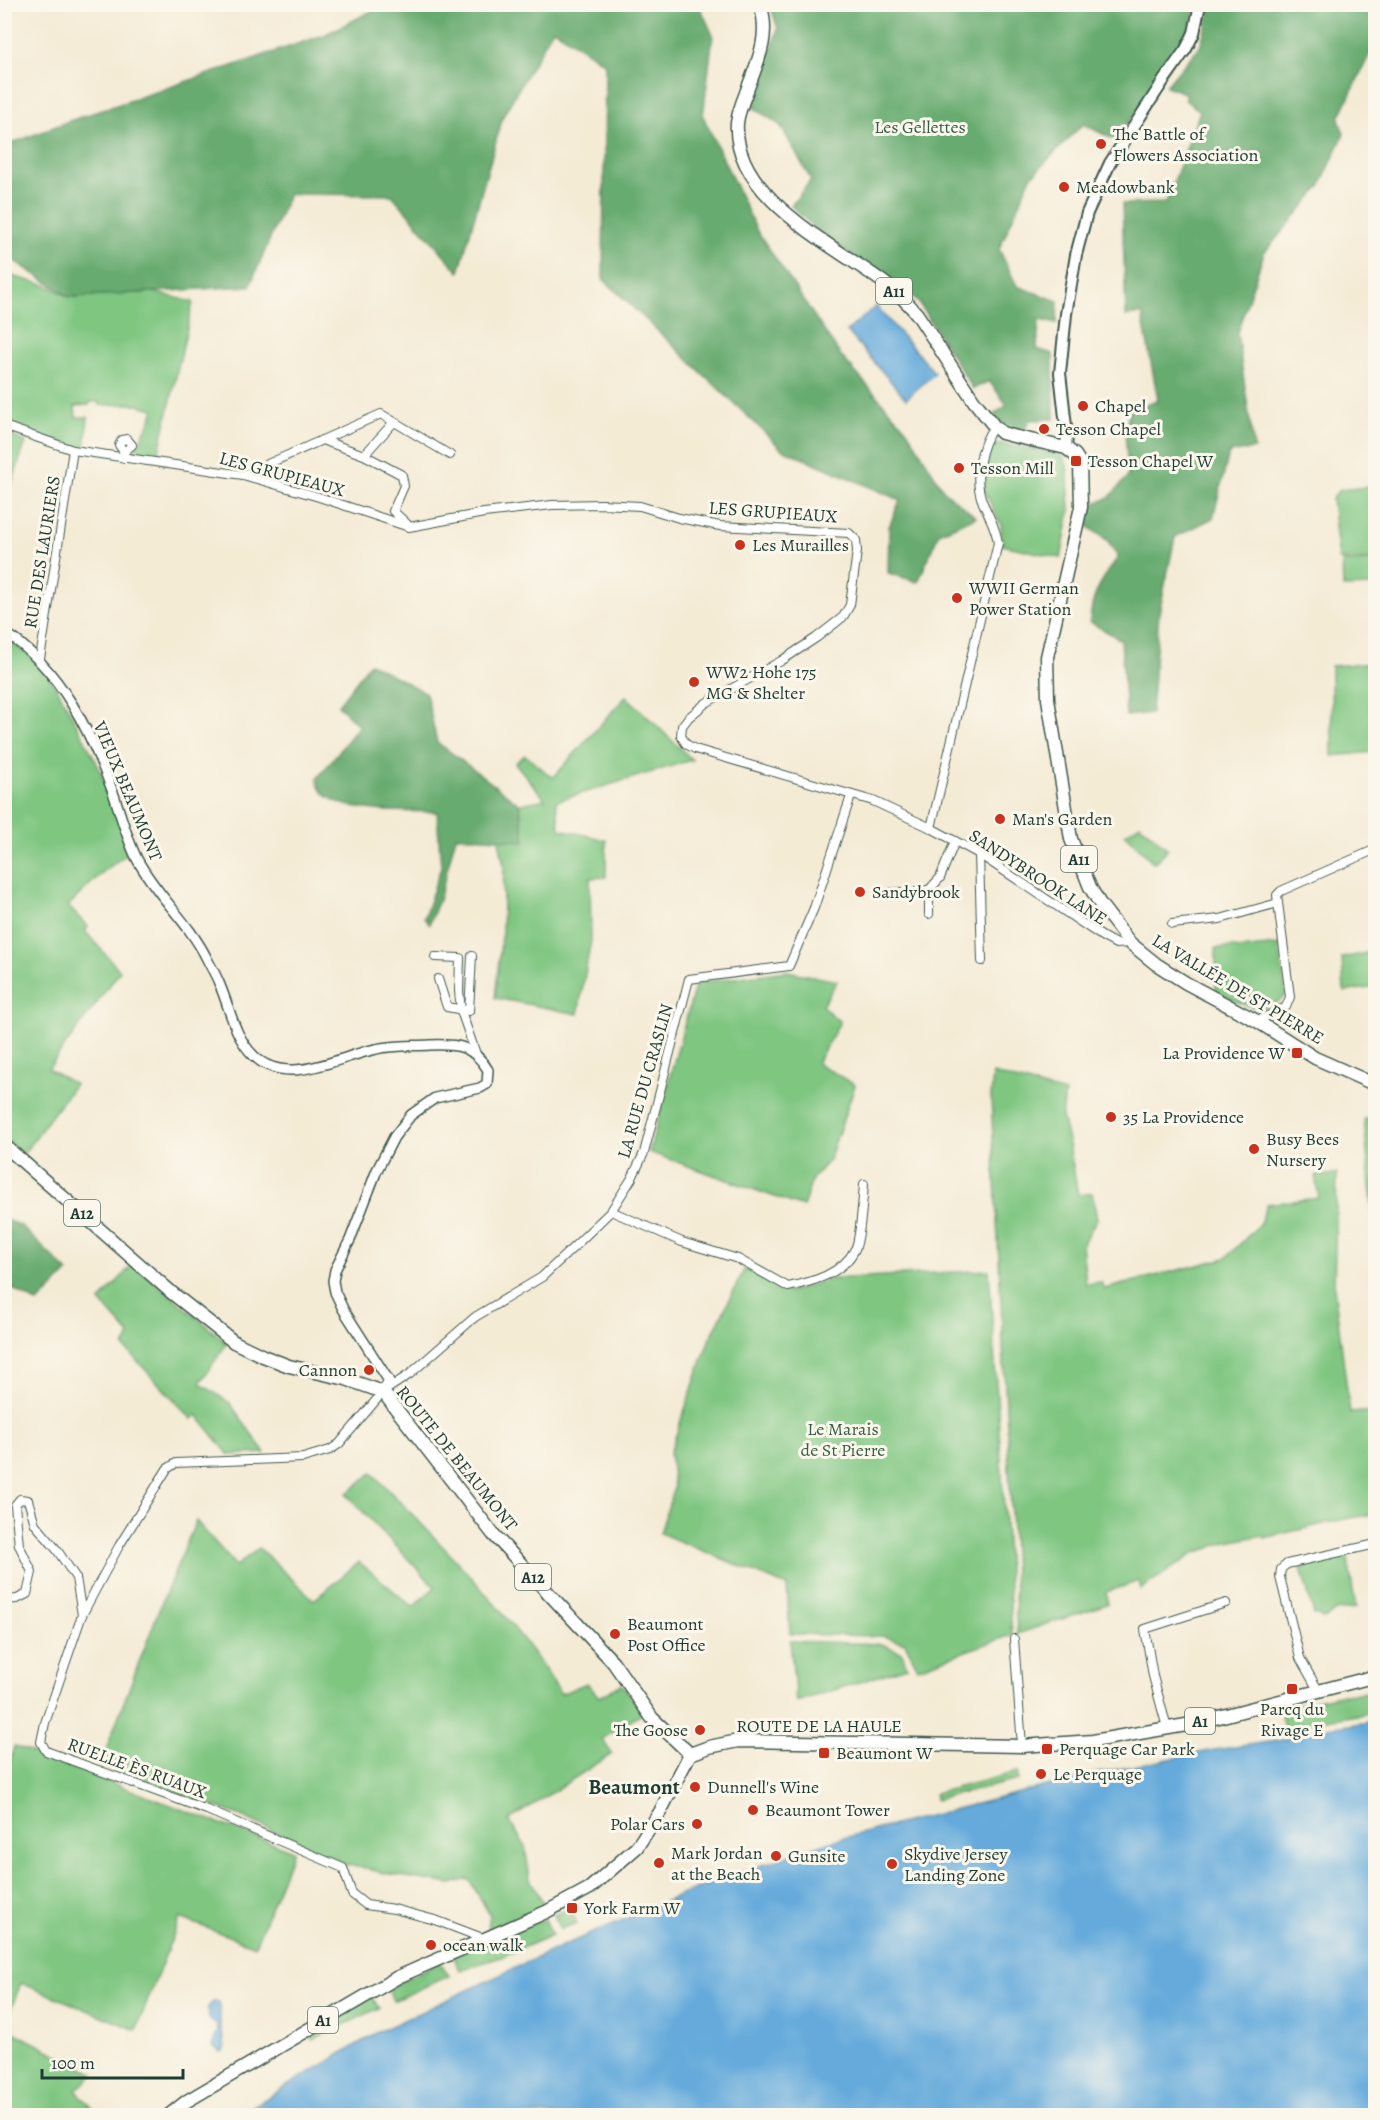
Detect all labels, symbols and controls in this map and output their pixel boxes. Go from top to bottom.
park label: Les Gellettes [874,115,966,139]
place label: The Battle of Flowers Association [1113,122,1258,167]
marker: The Battle of Flowers Association [1094,137,1108,151]
place label: Meadowbank [1076,175,1175,199]
marker: Meadowbank [1057,180,1071,194]
road number: A11 [876,278,912,304]
place label: Chapel [1095,394,1147,418]
marker: Chapel [1076,399,1090,413]
place label: Tesson Chapel [1056,417,1162,441]
marker: Tesson Chapel [1037,422,1051,436]
street label: LES GRUPIEAUX [217,446,348,502]
place label: Tesson Chapel W [1088,449,1213,473]
marker: Tesson Chapel W [1069,454,1083,468]
place label: Tesson Mill [971,456,1054,480]
marker: Tesson Mill [952,461,966,475]
street label: RUE DES LAURIERS [18,474,66,630]
street label: LES GRUPIEAUX [708,496,838,528]
place label: Les Murailles [752,533,849,557]
marker: Les Murailles [733,538,747,552]
place label: WWII German Power Station [968,576,1079,621]
marker: WWII German Power Station [950,591,964,605]
place label: WW2 Hohe 175 MG & Shelter [705,660,817,705]
marker: WW2 Hohe 175 MG & Shelter [687,675,701,689]
street label: VIEUX BEAUMONT [87,717,168,865]
place label: Man's Garden [1012,807,1113,831]
marker: Man's Garden [993,812,1007,826]
street label: SANDYBROOK LANE [964,823,1112,931]
road number: A11 [1061,846,1097,872]
place label: Sandybrook [872,880,960,904]
marker: Sandybrook [853,885,867,899]
street label: LA VALLÉE DE ST PIERRE [1148,928,1328,1050]
street label: LA RUE DU CRASLIN [611,1001,679,1161]
place label: La Providence W [1162,1041,1285,1065]
marker: La Providence W [1290,1046,1304,1060]
place label: 35 La Providence [1123,1105,1244,1129]
marker: 35 La Providence [1104,1110,1118,1124]
place label: Busy Bees Nursery [1266,1127,1339,1172]
marker: Busy Bees Nursery [1247,1142,1261,1156]
road number: A12 [64,1200,100,1226]
place label: Cannon [299,1358,357,1382]
marker: Cannon [362,1363,376,1377]
street label: ROUTE DE BEAUMONT [391,1380,523,1536]
park label: Le Marais de St Pierre [801,1417,885,1462]
road number: A12 [515,1564,551,1590]
place label: Beaumont Post Office [627,1612,706,1657]
marker: Beaumont Post Office [608,1627,622,1641]
marker: Parcq du Rivage E [1285,1682,1299,1696]
place label: Parcq du Rivage E [1260,1697,1324,1742]
road number: A1 [1185,1708,1215,1734]
street label: ROUTE DE LA HAULE [736,1714,902,1738]
place label: The Goose [614,1718,688,1742]
marker: The Goose [693,1723,707,1737]
street label: RUELLE ÈS RUAUX [64,1732,210,1804]
place label: Perquage Car Park [1059,1737,1195,1761]
place label: Beaumont W [836,1741,933,1765]
marker: Perquage Car Park [1040,1742,1054,1756]
marker: Beaumont W [817,1746,831,1760]
place label: Le Perquage [1053,1762,1142,1786]
marker: Le Perquage [1034,1767,1048,1781]
district label: Beaumont [588,1773,680,1801]
place label: Dunnell's Wine [707,1775,819,1799]
marker: Dunnell's Wine [688,1780,702,1794]
place label: Beaumont Tower [765,1798,890,1822]
marker: Beaumont Tower [746,1803,760,1817]
place label: Polar Cars [610,1812,685,1836]
marker: Polar Cars [690,1817,704,1831]
place label: Mark Jordan at the Beach [671,1841,763,1886]
place label: Skydive Jersey Landing Zone [904,1842,1009,1887]
place label: Gunsite [788,1844,846,1868]
marker: Gunsite [769,1849,783,1863]
marker: Mark Jordan at the Beach [652,1856,666,1870]
marker: Skydive Jersey Landing Zone [885,1857,899,1871]
place label: York Farm W [583,1896,681,1920]
marker: York Farm W [565,1901,579,1915]
place label: ocean walk [443,1933,523,1957]
marker: ocean walk [424,1938,438,1952]
road number: A1 [308,2007,338,2033]
scale bar [42,2042,183,2080]
text: 100 m [51,2051,95,2075]

